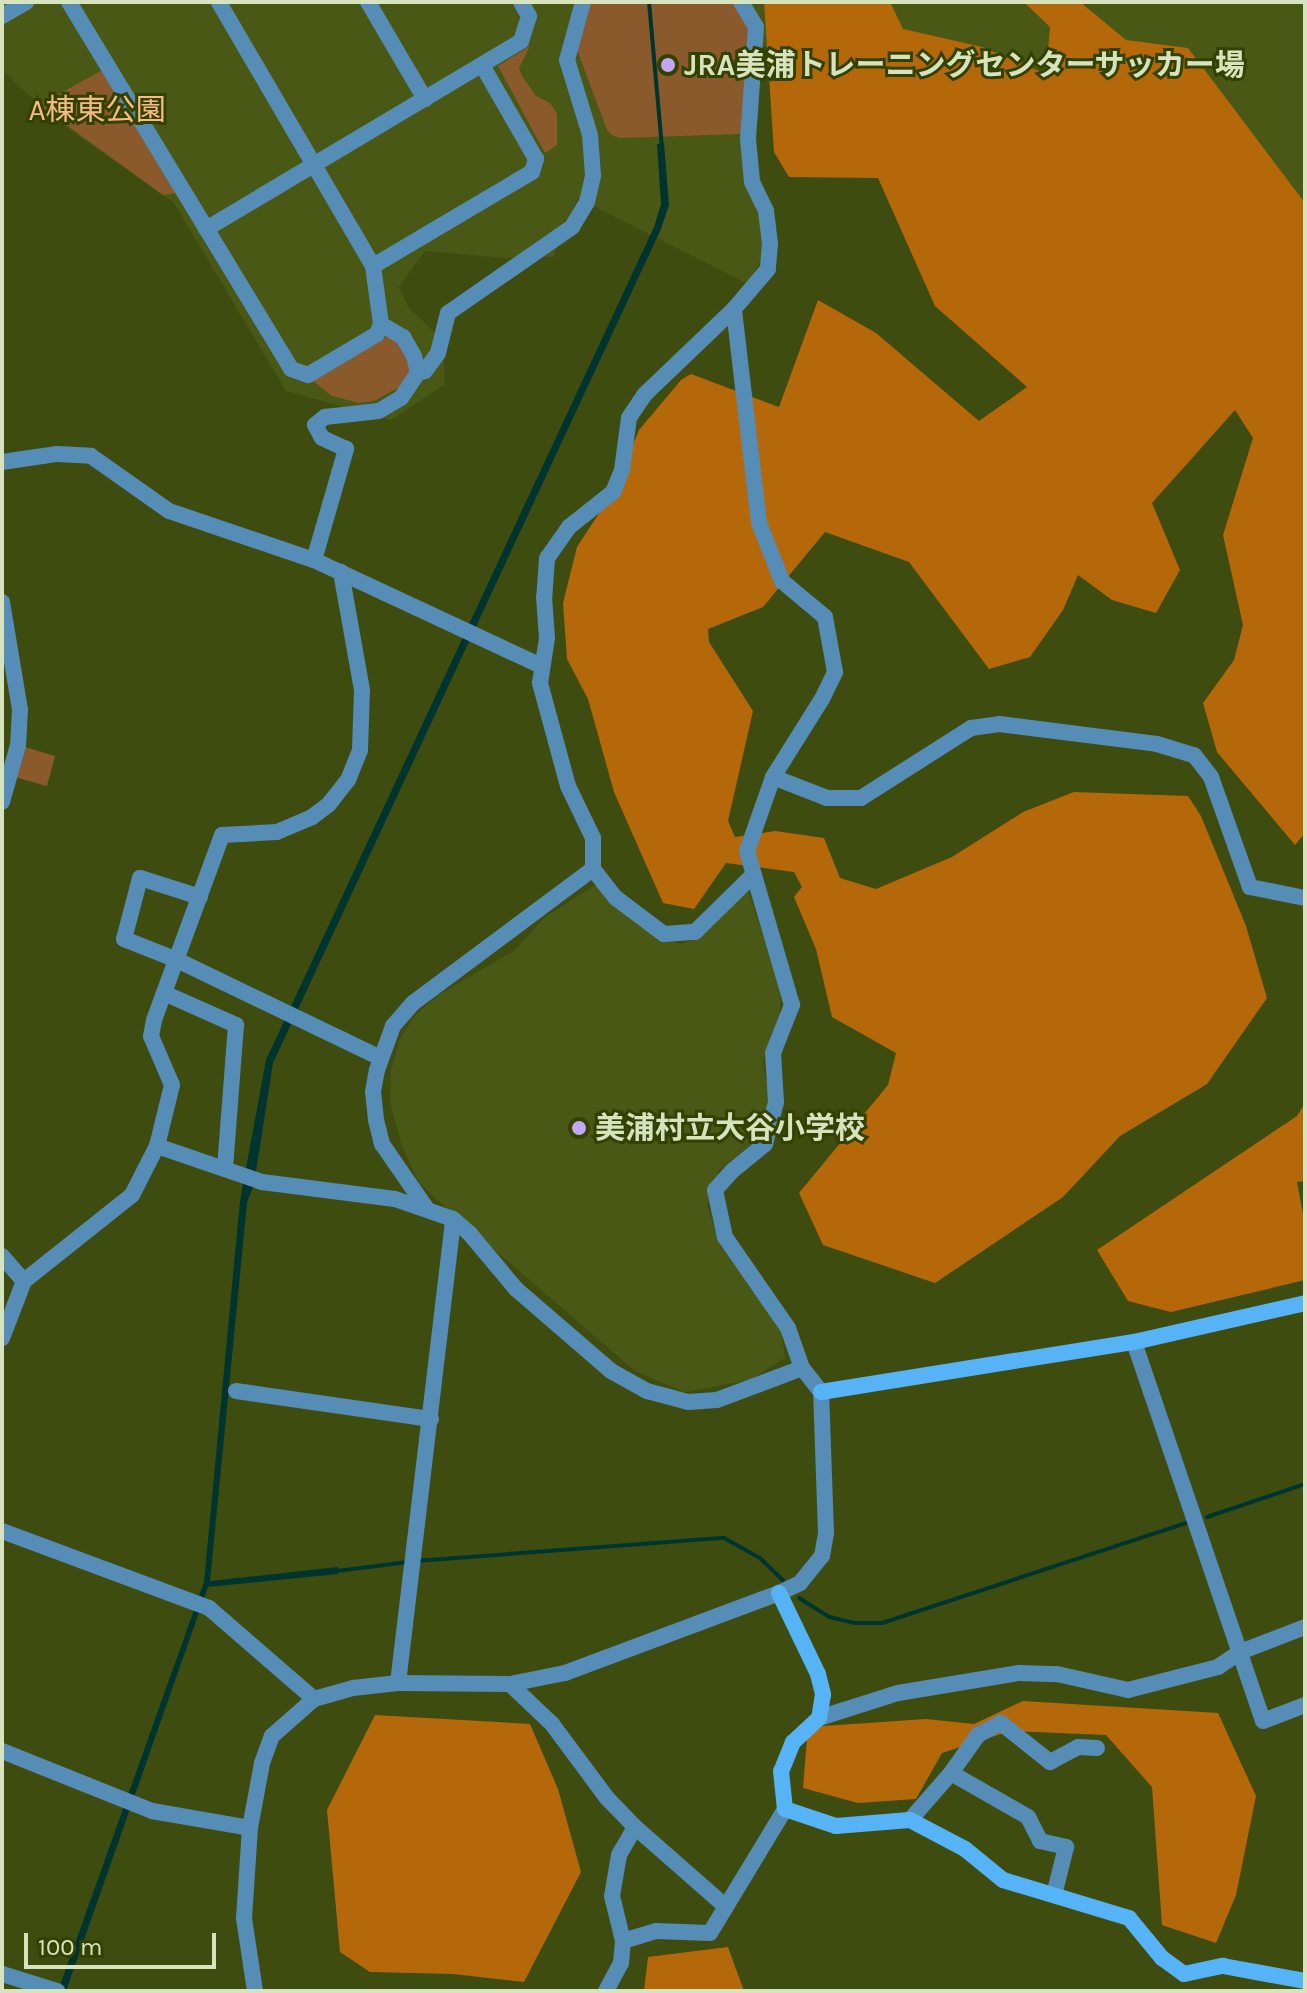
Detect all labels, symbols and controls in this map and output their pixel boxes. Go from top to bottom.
place label: JRA美浦トレーニングセンターサッカー場 [684,47,1245,83]
marker: JRA美浦トレーニングセンターサッカー場 [659,56,677,74]
park label: A棟東公園 [28,92,166,128]
place label: 美浦村立大谷小学校 [595,1110,865,1146]
marker: 美浦村立大谷小学校 [570,1119,588,1137]
scale bar [28,1917,220,1967]
text: 100 m [38,1933,103,1961]

